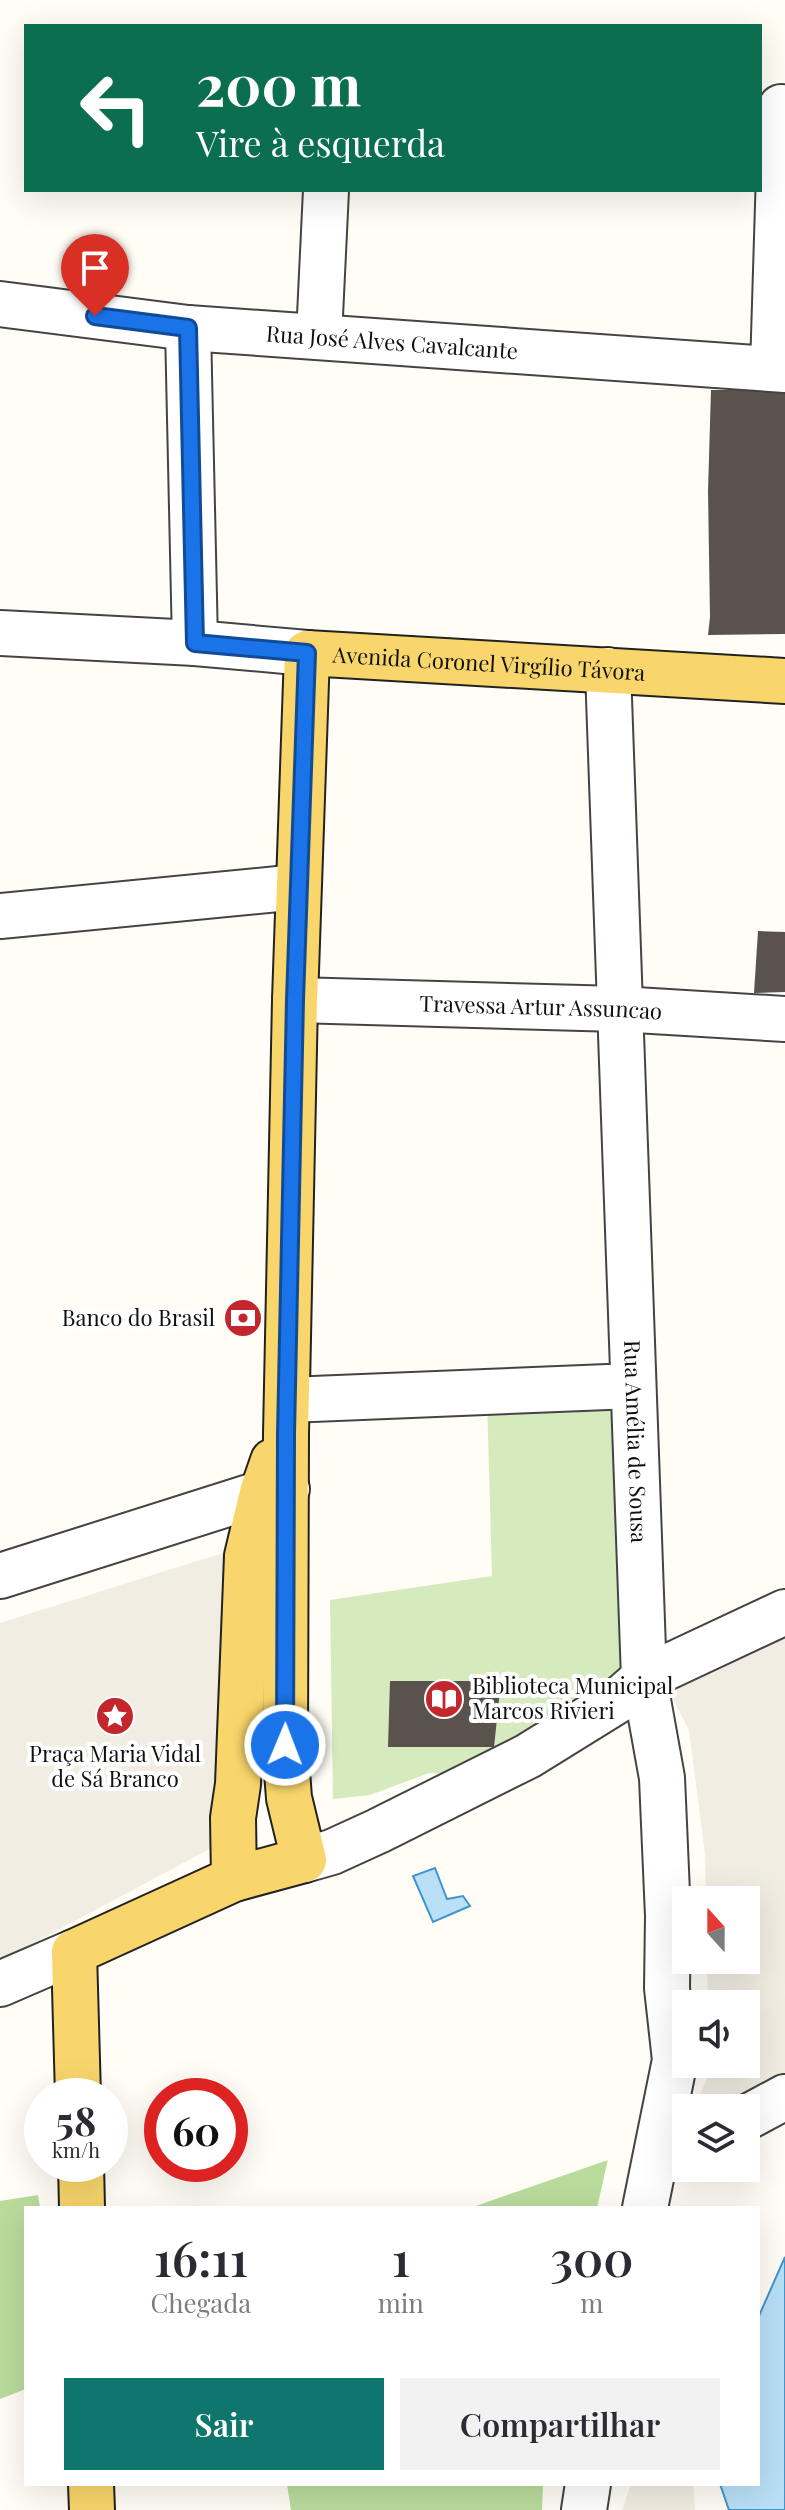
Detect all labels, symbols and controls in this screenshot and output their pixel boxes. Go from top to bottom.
text: 200 m [196,46,361,121]
icon: left [64,56,168,160]
text: Vire à esquerda [196,118,445,166]
pin [61,234,129,316]
icon: arrive [73,246,117,290]
street label: Rua José Alves Cavalcante [265,318,519,365]
street label: Avenida Coronel Virgílio Távora [331,638,646,687]
street label: Travessa Artur Assuncao [419,987,663,1026]
bank icon: Banco do Brasil [222,1297,264,1339]
place label: Banco do Brasil [62,1302,215,1332]
street label: Rua Amélia de Sousa [618,1340,655,1543]
place label: Biblioteca Municipal Marcos Rivieri [472,1670,673,1725]
library icon: Biblioteca Municipal Marcos Rivieri [423,1678,465,1720]
place icon: Praça Maria Vidal de Sá Branco [94,1695,136,1737]
position arrow [243,1703,327,1787]
place label: Praça Maria Vidal de Sá Branco [29,1738,201,1793]
north arrow [672,1886,760,1974]
map controls [672,1886,760,2182]
button: sound [672,1990,760,2078]
speed limit sign: 60 [144,2078,248,2182]
text: 58 [56,2093,96,2146]
button: layers [672,2094,760,2182]
text: km/h [52,2136,100,2163]
text: 16:11 [154,2225,248,2289]
text: 1 [392,2225,410,2289]
text: 300 [550,2225,634,2289]
text: Chegada [150,2285,251,2320]
text: min [378,2285,424,2320]
text: m [580,2285,603,2320]
button: Sair [64,2378,384,2470]
button: Compartilhar [400,2378,720,2470]

